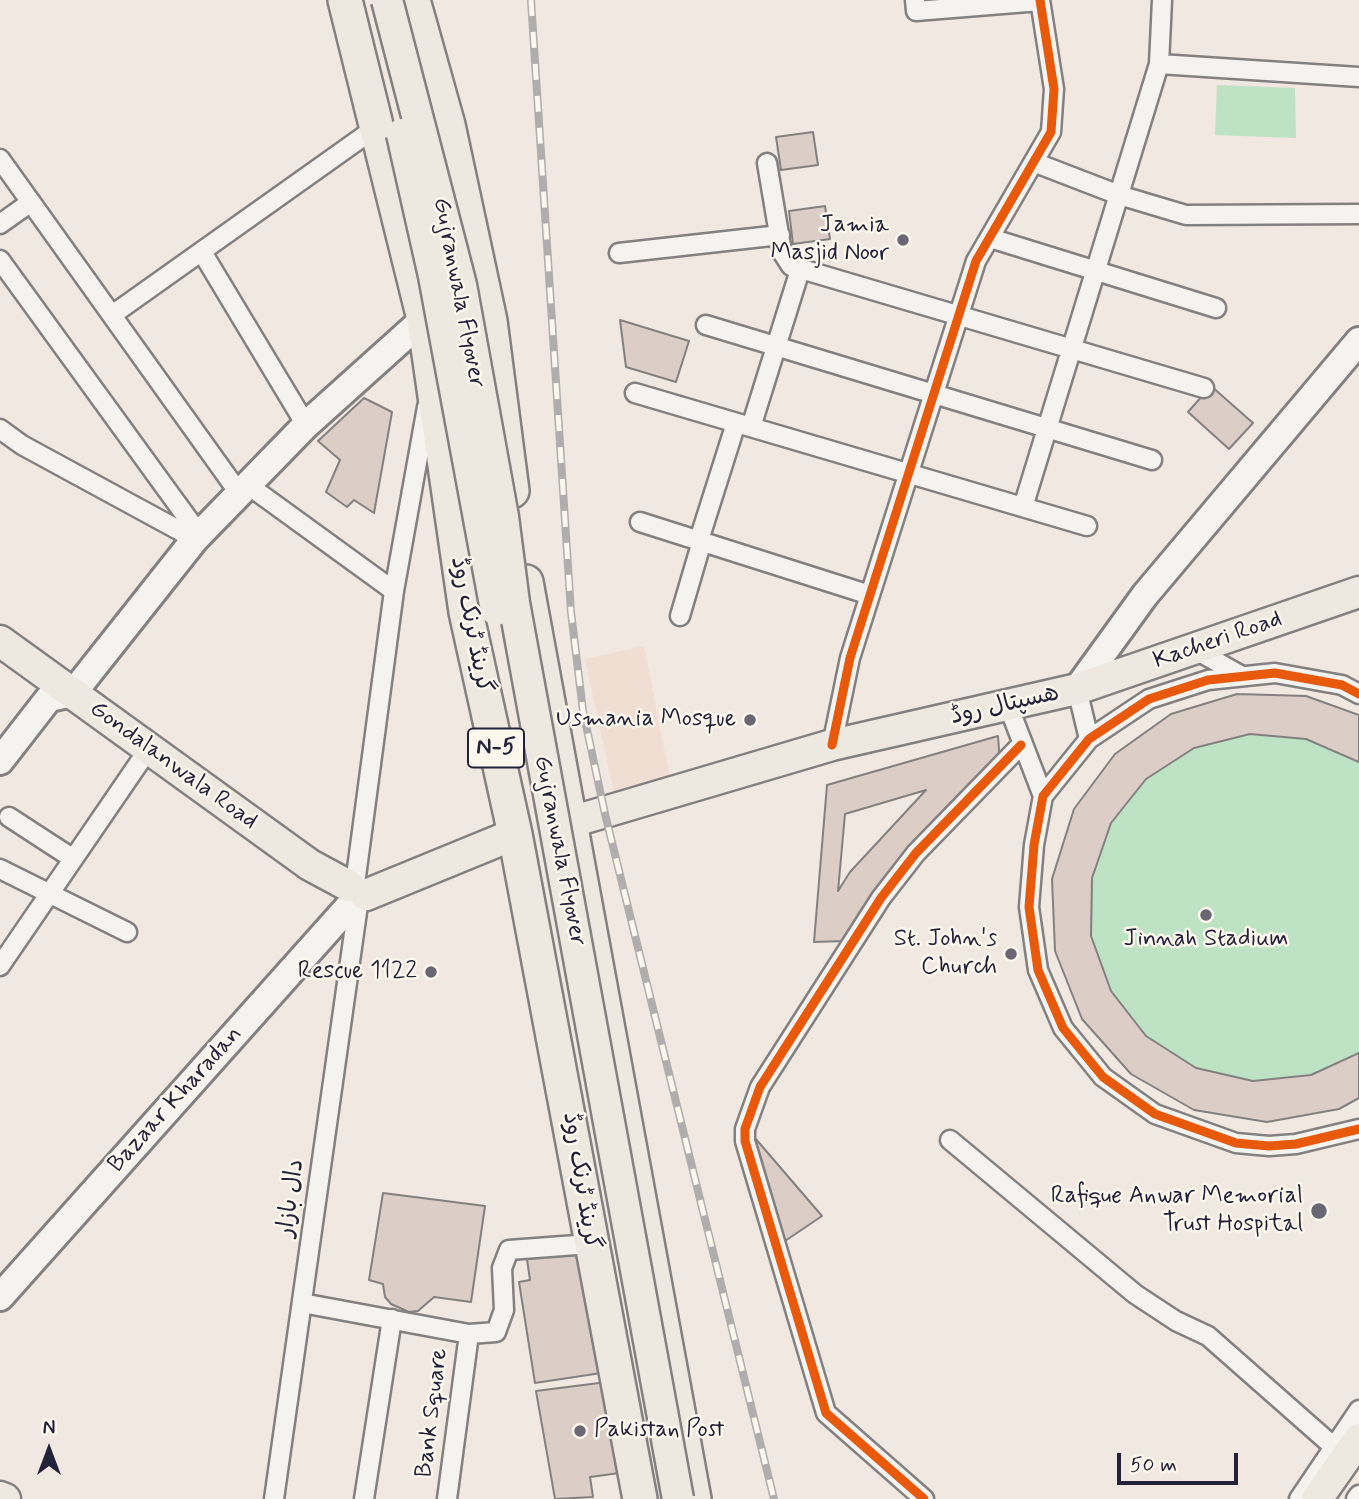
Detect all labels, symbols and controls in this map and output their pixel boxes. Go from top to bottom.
street label: Gujranwala Flyover [425,195,491,391]
place label: Jamia Masjid Noor [770,212,889,268]
marker: Jamia Masjid Noor [895,232,911,248]
street label: گرینڈ ٹرنک روڈ [443,554,497,696]
street label: Kacheri Road [1150,606,1286,676]
street label: ھسپتال روڈ [948,680,1062,732]
street label: Gondalanwala Road [83,695,263,837]
place label: Usmania Mosque [556,706,736,734]
marker: Usmania Mosque [742,712,758,728]
road number: N-5 [468,728,524,768]
street label: Gujranwala Flyover [526,753,592,949]
marker: Jinnah Stadium [1198,907,1214,923]
place label: St. John's Church [894,926,997,982]
place label: Jinnah Stadium [1124,926,1288,954]
marker: St. John's Church [1003,946,1019,962]
place label: Rescue 1122 [298,958,417,986]
marker: Rescue 1122 [423,964,439,980]
street label: Bazaar Kharadan [103,1021,249,1179]
street label: گرینڈ ٹرنک روڈ [555,1111,605,1251]
street label: دال بازار [272,1157,312,1239]
place label: Rafique Anwar Memorial Trust Hospital [1051,1183,1303,1239]
marker: Rafique Anwar Memorial Trust Hospital [1309,1201,1329,1221]
street label: Bank Square [411,1347,455,1479]
north arrow [14,1415,84,1485]
text: N [43,1416,55,1441]
place label: Pakistan Post [594,1417,724,1445]
marker: Pakistan Post [572,1423,588,1439]
scale bar [1121,1440,1242,1484]
text: 50 m [1130,1451,1177,1479]

